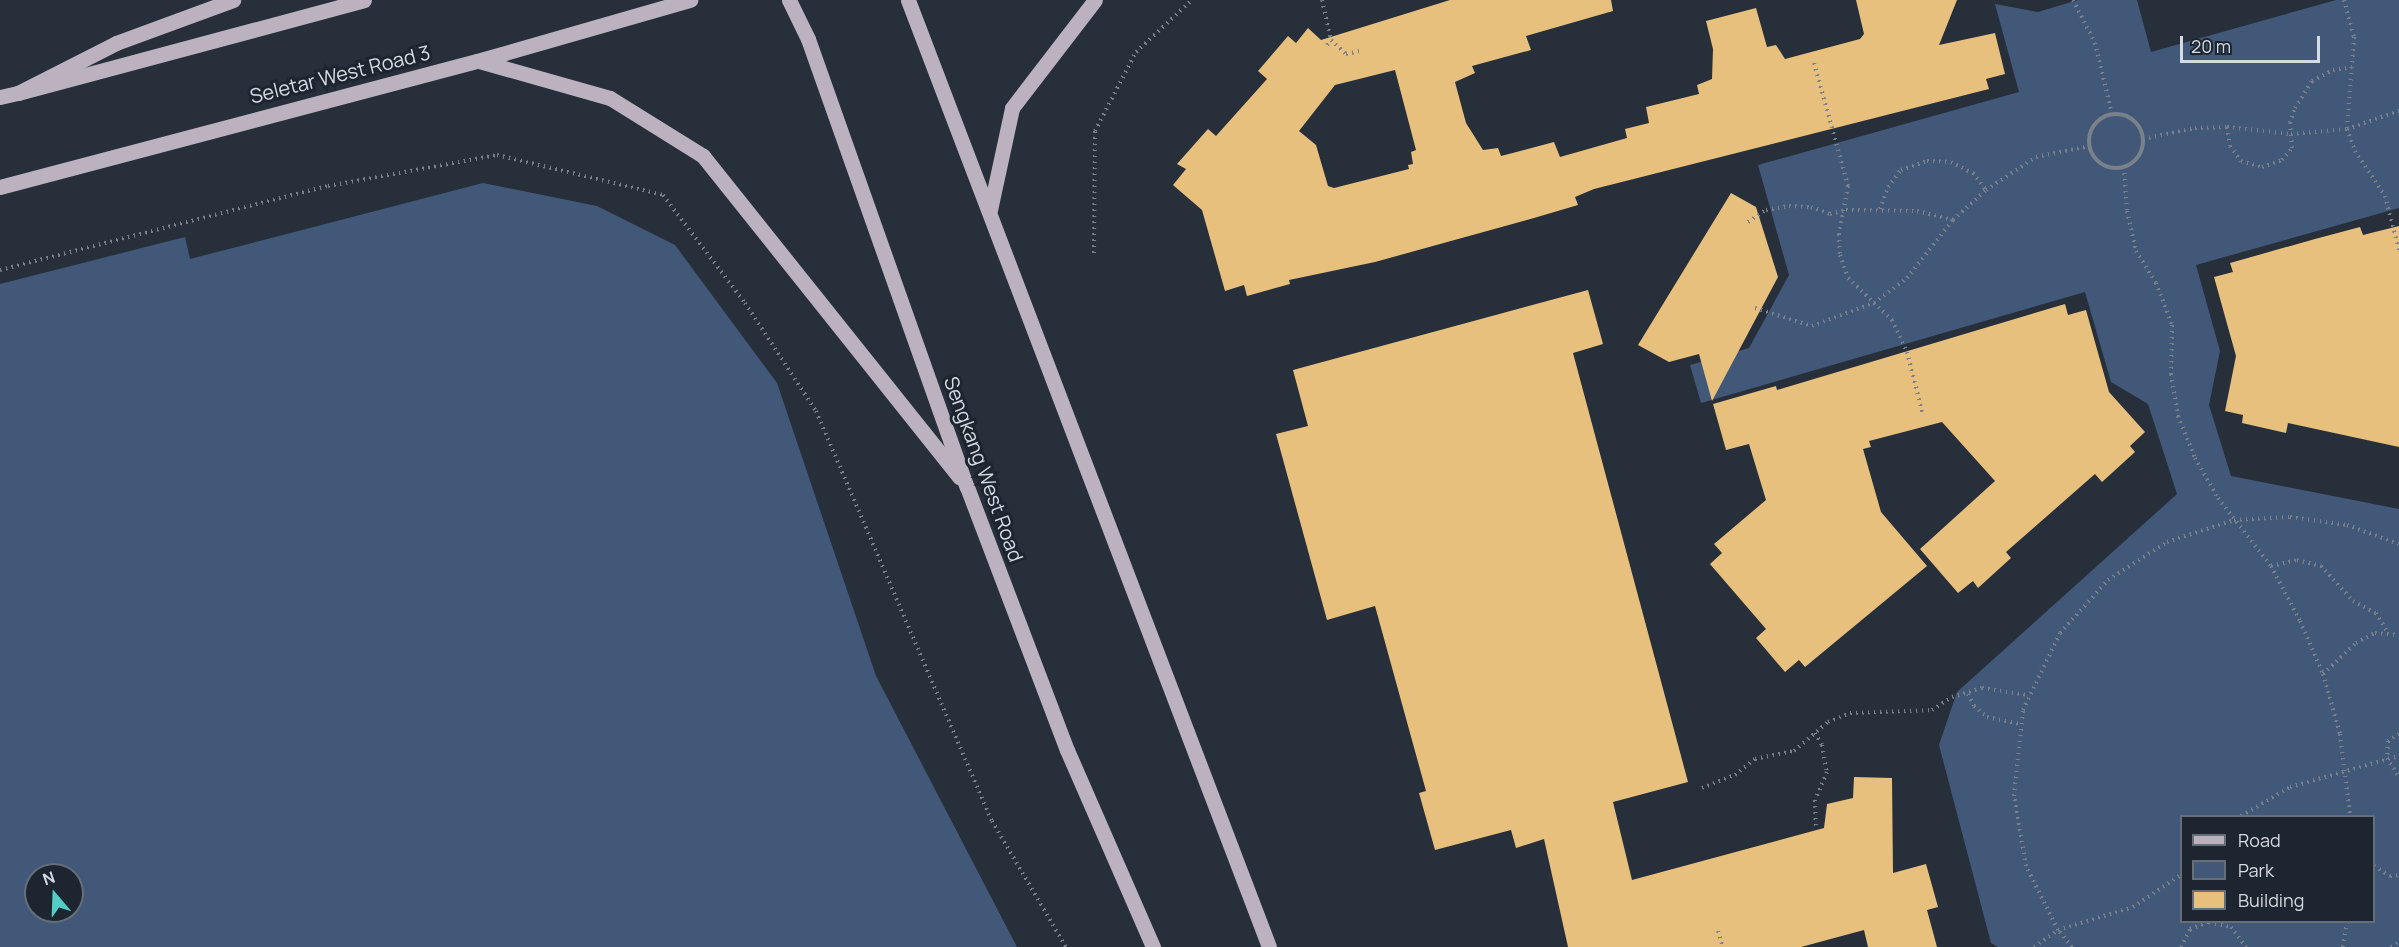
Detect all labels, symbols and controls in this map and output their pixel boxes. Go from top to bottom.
scale bar [2183,24,2322,62]
text: 20 m [2191,34,2231,58]
street label: Seletar West Road 3 [247,40,433,108]
street label: Sengkang West Road [939,373,1029,565]
legend [2180,815,2375,923]
text: Road [2238,828,2281,852]
text: Park [2238,858,2274,882]
north arrow [24,863,84,923]
text: N [40,866,58,890]
text: Building [2238,888,2304,912]

